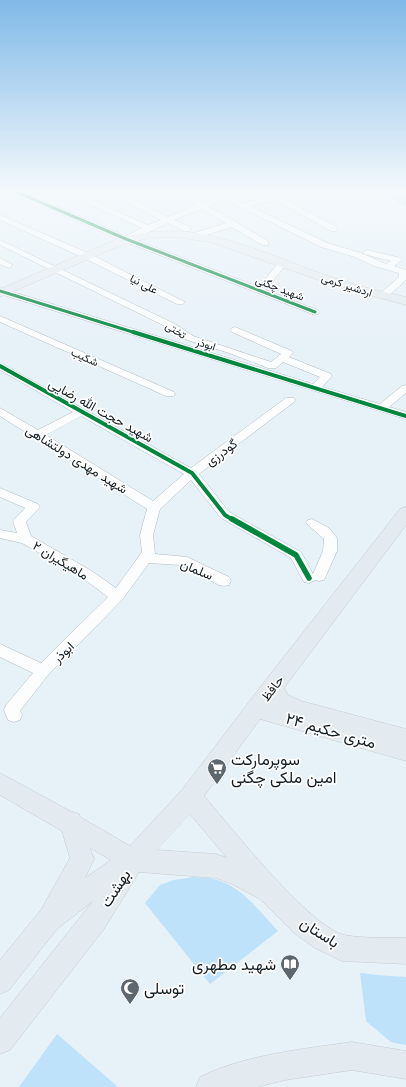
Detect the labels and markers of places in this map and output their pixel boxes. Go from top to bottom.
place label: سوپرمارکت امین ملکی چگنی [231,749,337,792]
supermarket icon: سوپرمارکت امین ملکی چگنی [206,757,228,785]
library icon: شهید مطهری [279,953,301,981]
place label: شهید مطهری [192,954,276,979]
mosque icon: توسلی [119,977,141,1005]
place label: توسلی [144,978,184,1003]

